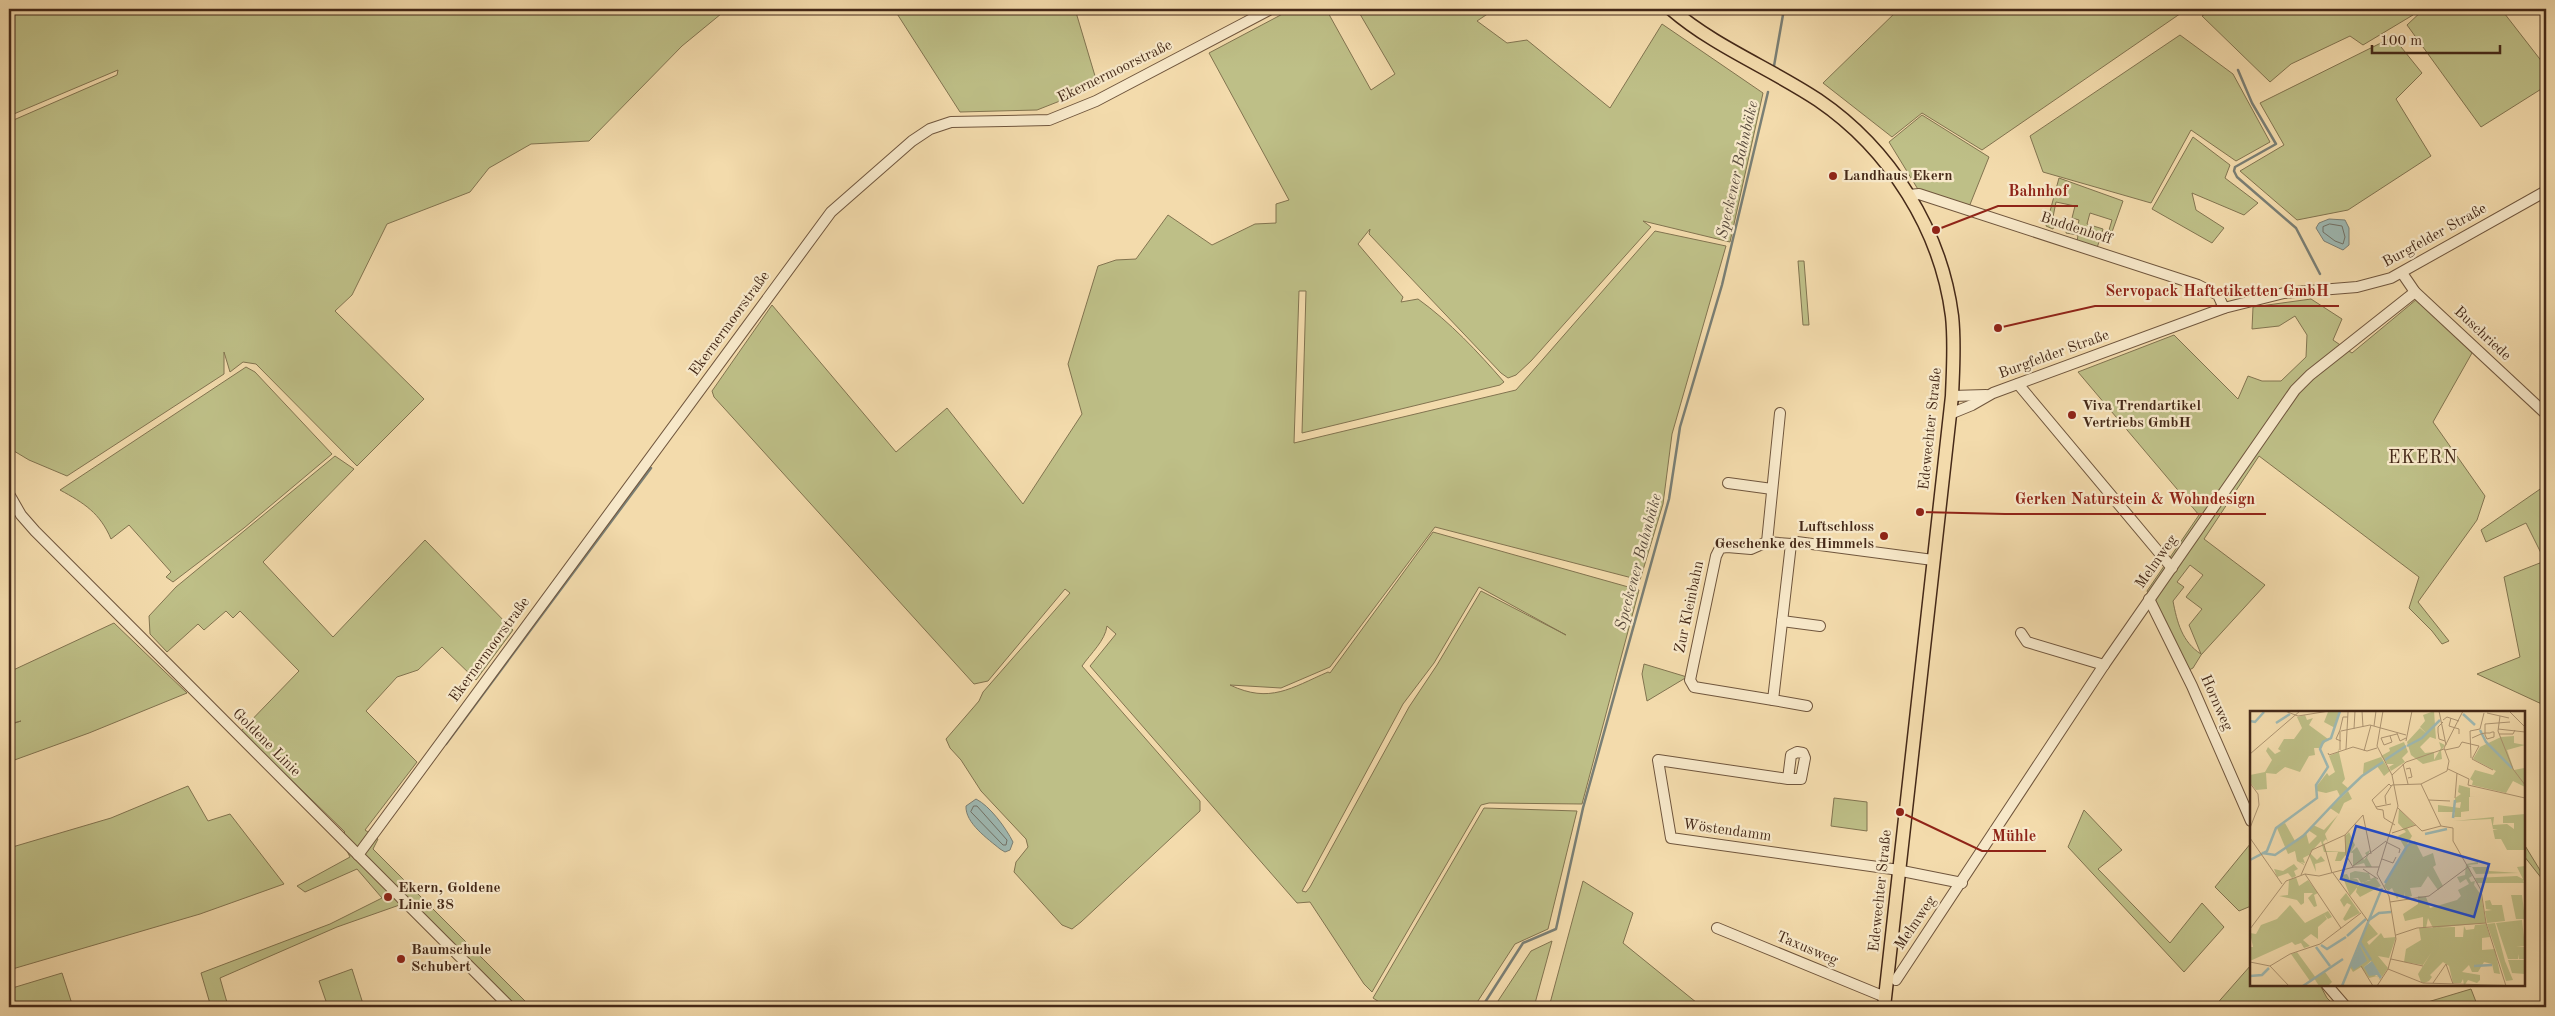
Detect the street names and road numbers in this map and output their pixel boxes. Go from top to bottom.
street label: Ekernermoorstraße [1055,38,1175,106]
street label: Burgfelder Straße [2380,201,2490,271]
street label: Buddenhoff [2038,210,2115,248]
street label: Ekernermoorstraße [687,269,773,379]
street label: Buschriede [2451,304,2513,364]
street label: Burgfelder Straße [1997,328,2111,382]
street label: Edewechter Straße [1917,367,1945,491]
street label: Melmweg [2133,533,2181,591]
street label: Zur Kleinbahn [1673,559,1707,655]
street label: Ekernermoorstraße [447,595,533,705]
street label: Hornweg [2197,673,2235,733]
street label: Goldene Linie [229,706,303,780]
street label: Wöstendamm [1682,817,1772,845]
street label: Edewechter Straße [1867,829,1895,953]
street label: Melmweg [1893,893,1939,953]
street label: Taxusweg [1774,929,1840,969]

